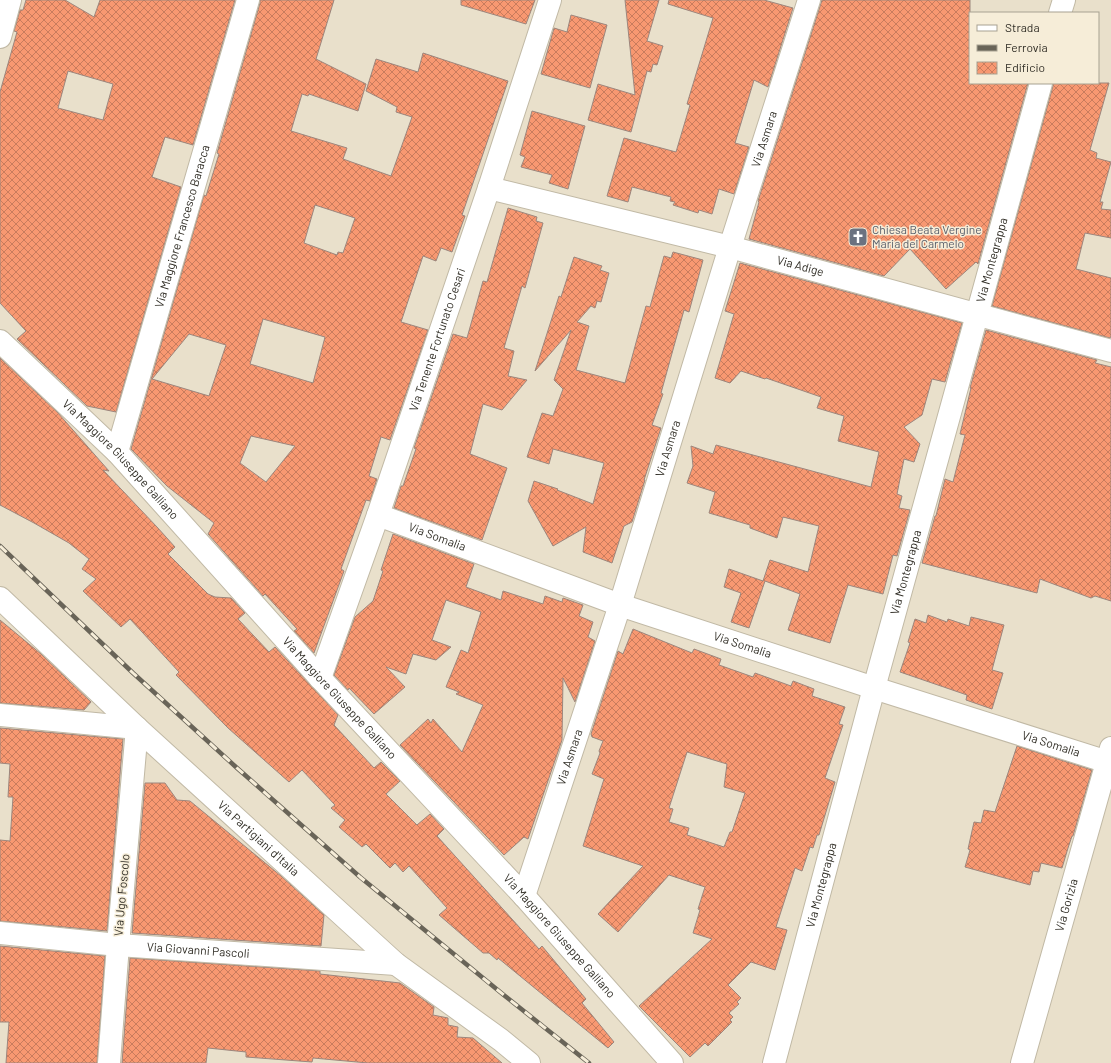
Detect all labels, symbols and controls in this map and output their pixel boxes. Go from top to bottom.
legend [969,12,1099,84]
text: Strada [1005,20,1040,34]
text: Ferrovia [1005,40,1048,54]
text: Edificio [1005,60,1045,74]
street label: Via Asmara [748,109,779,169]
street label: Via Maggiore Francesco Baracca [151,143,212,309]
street label: Via Montegrappa [973,216,1010,304]
place label: Chiesa Beata Vergine Maria del Carmelo [872,222,982,250]
church icon: Chiesa Beata Vergine Maria del Carmelo [847,226,869,248]
street label: Via Adige [775,252,826,278]
street label: Via Tenente Fortunato Cesari [406,266,467,413]
street label: Via Maggiore Giuseppe Galliano [60,396,182,522]
street label: Via Asmara [652,418,682,478]
street label: Via Somalia [407,519,468,553]
street label: Via Montegrappa [887,528,923,616]
street label: Via Somalia [712,628,774,660]
street label: Via Maggiore Giuseppe Galliano [280,634,400,761]
street label: Via Asmara [553,727,585,787]
street label: Via Somalia [1020,727,1082,759]
street label: Via Partigiani d'Italia [215,797,303,878]
street label: Via Montegrappa [802,841,838,929]
street label: Via Ugo Foscolo [110,853,132,937]
street label: Via Maggiore Giuseppe Galliano [501,871,619,1000]
street label: Via Gorizia [1051,877,1080,933]
street label: Via Giovanni Pascoli [146,939,250,960]

